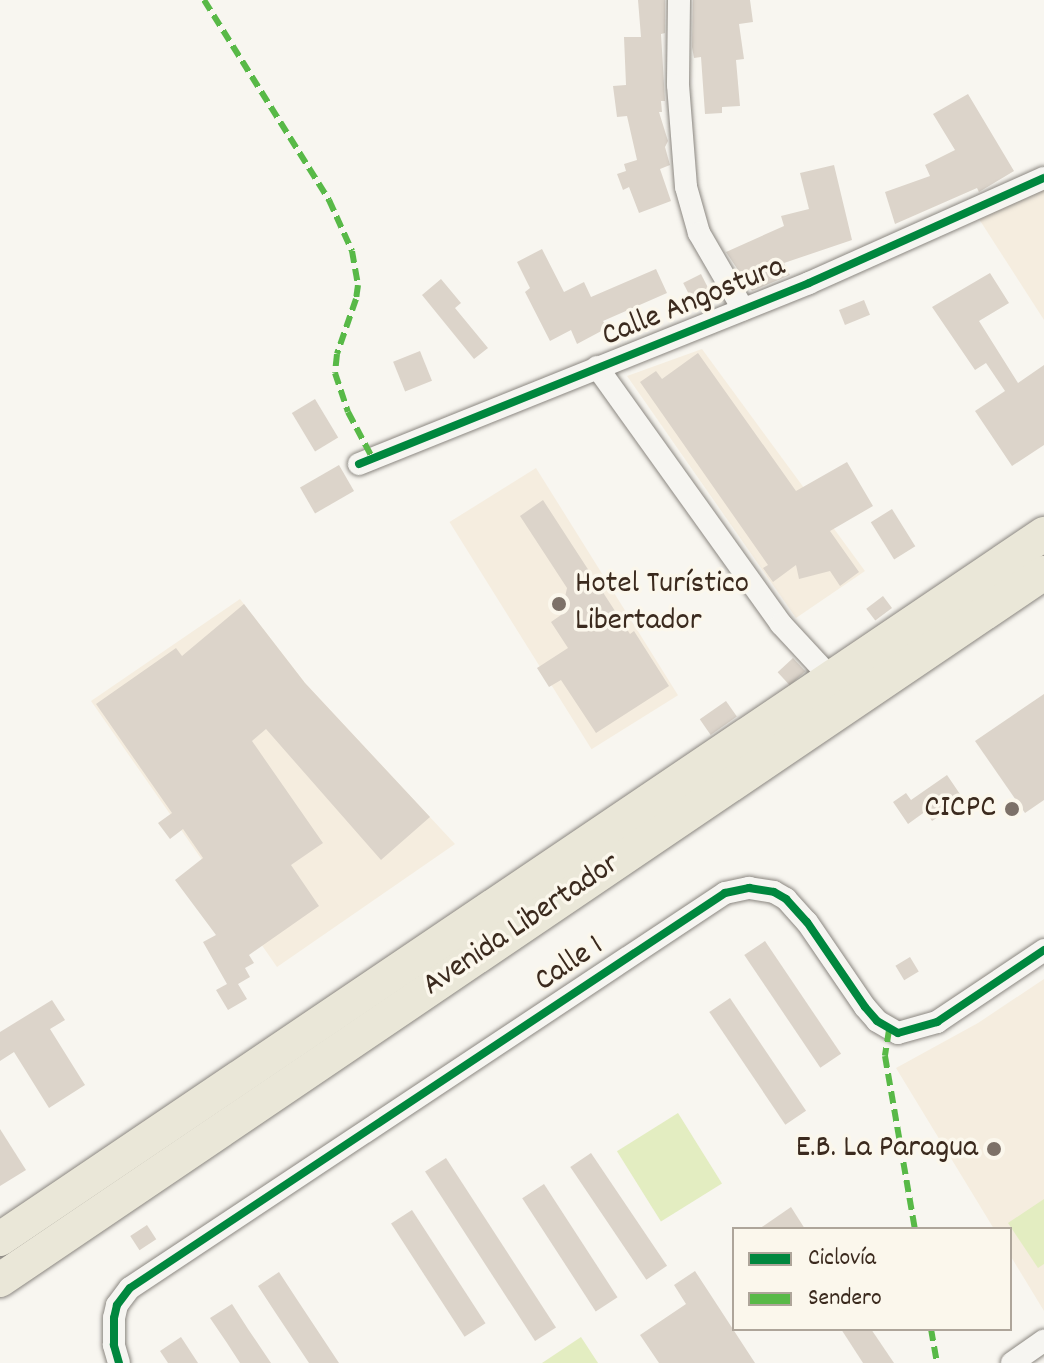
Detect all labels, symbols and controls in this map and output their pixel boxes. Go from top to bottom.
street label: Calle Angostura [597,249,791,357]
place label: Hotel Turístico Libertador [575,567,749,642]
marker: Hotel Turístico Libertador [550,595,568,613]
place label: CICPC [924,790,996,828]
marker: CICPC [1003,800,1021,818]
street label: Avenida Libertador [416,846,628,1006]
street label: Calle 1 [528,928,612,1002]
place label: E.B. La Paragua [796,1130,978,1168]
marker: E.B. La Paragua [985,1140,1003,1158]
legend [732,1227,1012,1331]
text: Ciclovía [808,1242,876,1276]
text: Sendero [808,1282,882,1316]

